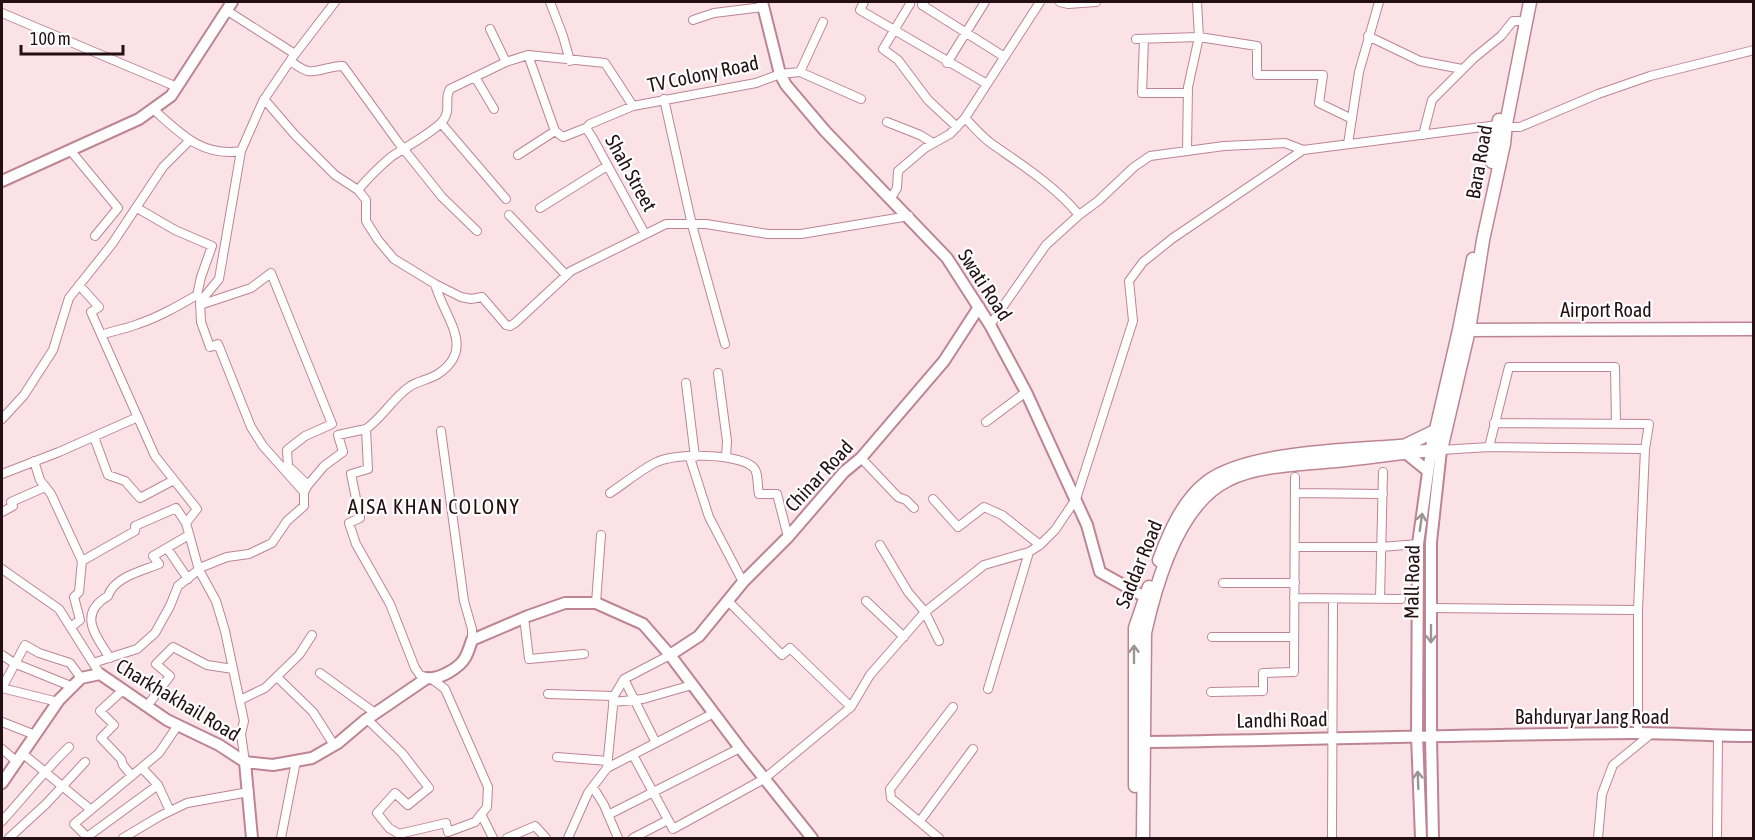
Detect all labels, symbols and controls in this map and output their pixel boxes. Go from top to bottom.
scale bar [21,18,123,56]
text: 100 m [30,28,71,49]
street label: TV Colony Road [645,51,761,97]
street label: Bara Road [1461,123,1496,201]
street label: Shah Street [601,131,662,215]
street label: Swati Road [954,245,1017,325]
street label: Airport Road [1560,298,1652,321]
street label: Chinar Road [780,435,857,516]
district label: AISA KHAN COLONY [348,494,520,518]
one-way arrow [1416,513,1427,533]
street label: Saddar Road [1110,516,1167,611]
street label: Mall Road [1399,545,1424,619]
one-way arrow [1425,624,1437,644]
one-way arrow [1128,645,1140,665]
street label: Charkhakhail Road [112,654,244,746]
street label: Bahduryar Jang Road [1515,705,1669,728]
street label: Landhi Road [1236,707,1328,732]
one-way arrow [1413,771,1424,791]

